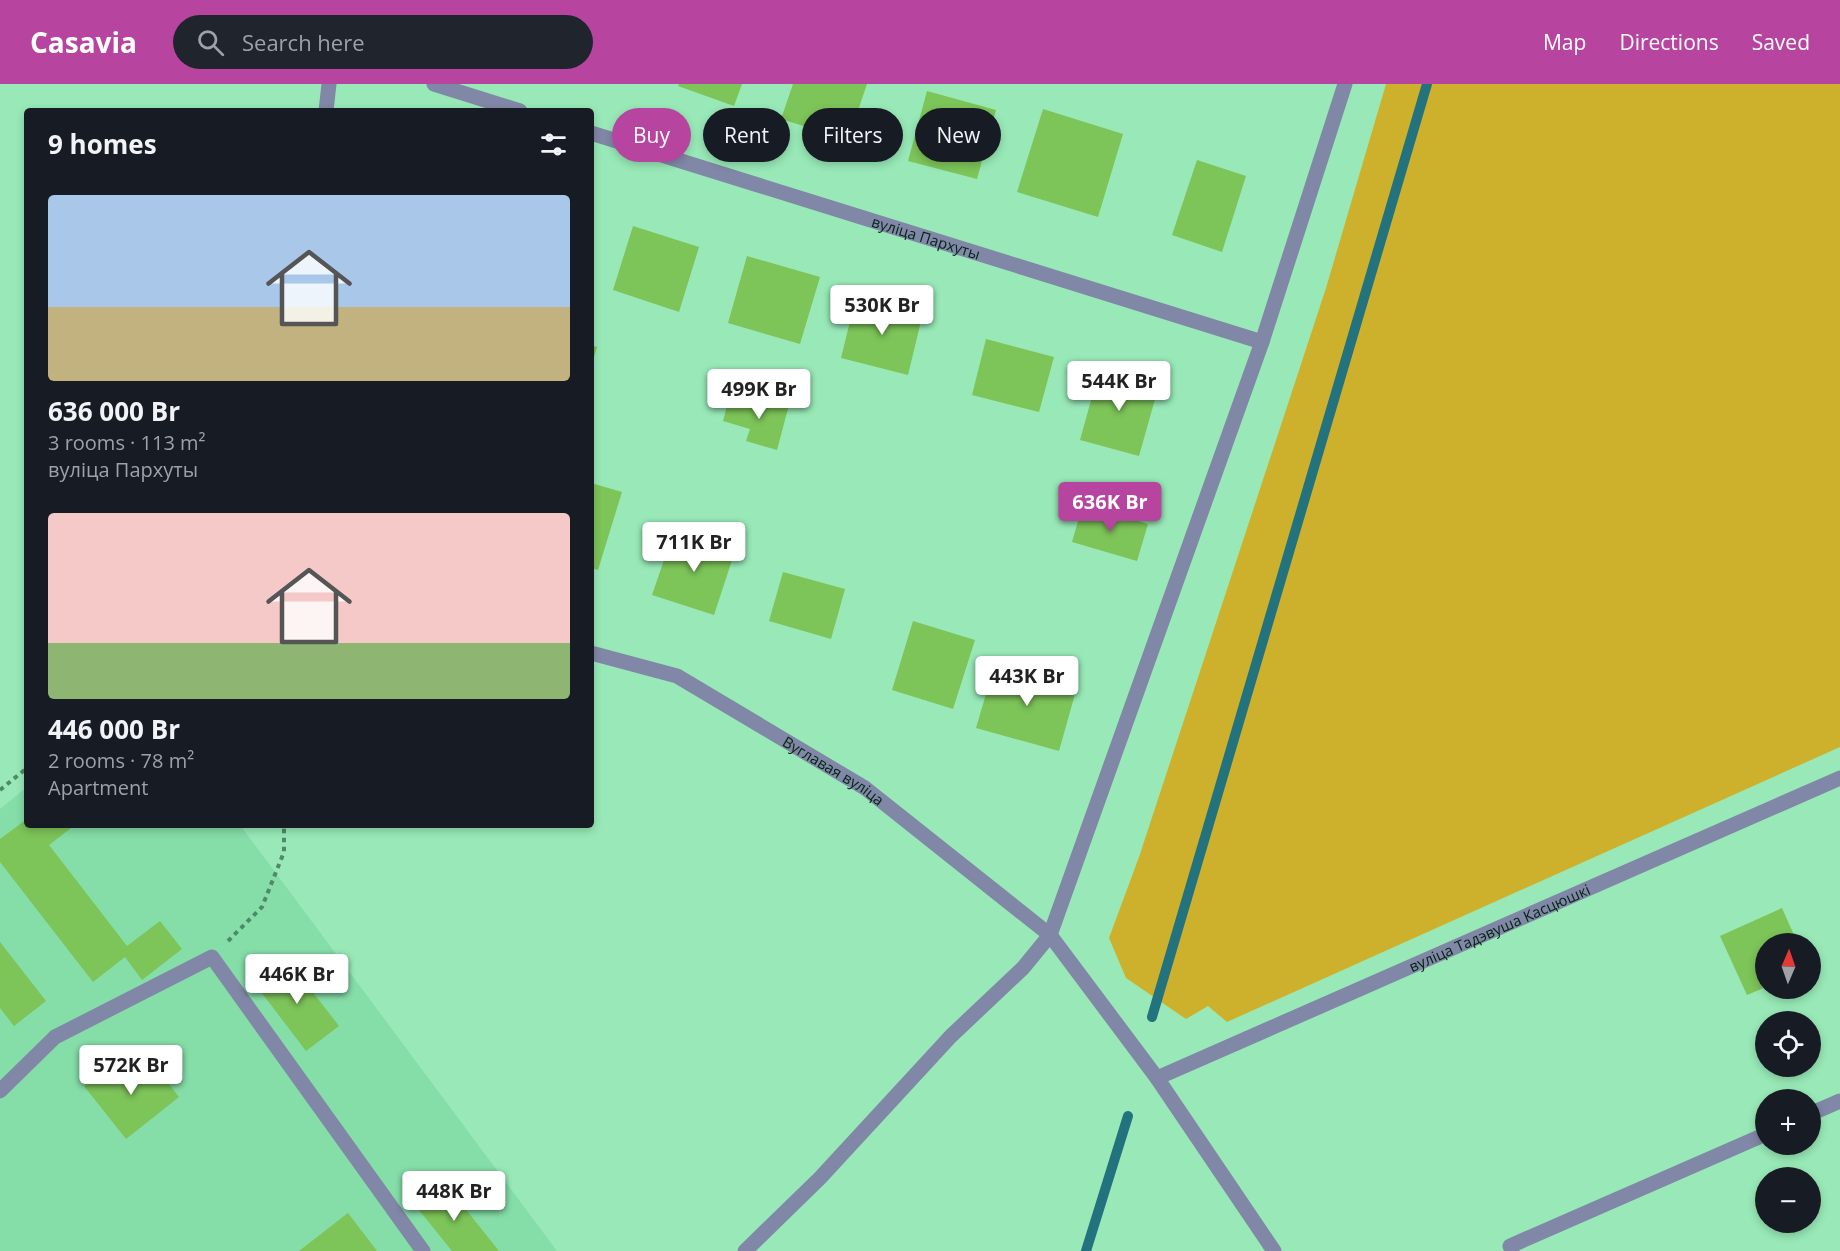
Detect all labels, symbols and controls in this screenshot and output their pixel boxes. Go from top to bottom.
search box [173,15,593,69]
text: Casavia [30,23,137,61]
icon: search [194,26,227,59]
text: Search here [242,27,365,57]
text: Map [1543,28,1586,56]
text: Directions [1619,28,1719,56]
text: Saved [1752,28,1810,56]
chip: Buy [612,108,691,162]
chip: Rent [703,108,790,162]
chip: Filters [802,108,903,162]
chip: New [915,108,1001,162]
text: 9 homes [48,126,157,162]
icon: filters [537,128,570,161]
street label: вуліца Пархуты [869,211,983,264]
icon: home [255,234,363,342]
pin: 530K Br [827,285,937,336]
text: 530K Br [844,291,920,318]
pin: 544K Br [1064,361,1174,412]
text: 544K Br [1081,367,1157,394]
pin: 499K Br [704,369,814,420]
text: 499K Br [721,375,797,402]
text: 636 000 Br [48,393,180,429]
text: 3 rooms · 113 m² [48,429,206,456]
text: вуліца Пархуты [48,456,198,483]
pin: 636K Br [1055,482,1165,533]
text: 636K Br [1072,488,1148,515]
pin: 711K Br [639,522,749,573]
text: 711K Br [656,528,732,555]
icon: home [255,552,363,660]
pin: 443K Br [972,656,1082,707]
text: 443K Br [989,662,1065,689]
text: 446 000 Br [48,711,180,747]
street label: Вуглавая вуліца [779,731,889,810]
text: 2 rooms · 78 m² [48,747,194,774]
text: Apartment [48,774,148,801]
street label: вуліца Тадэвуша Касцюшкі [1406,879,1593,976]
north arrow [1755,933,1821,999]
map controls [1755,933,1821,1233]
pin: 446K Br [242,954,352,1005]
text: 446K Br [259,960,335,987]
button: locate [1755,1011,1821,1077]
pin: 572K Br [76,1045,186,1096]
text: 572K Br [93,1051,169,1078]
button: + [1755,1089,1821,1155]
button: − [1755,1167,1821,1233]
pin: 448K Br [399,1171,509,1222]
text: 448K Br [416,1177,492,1204]

